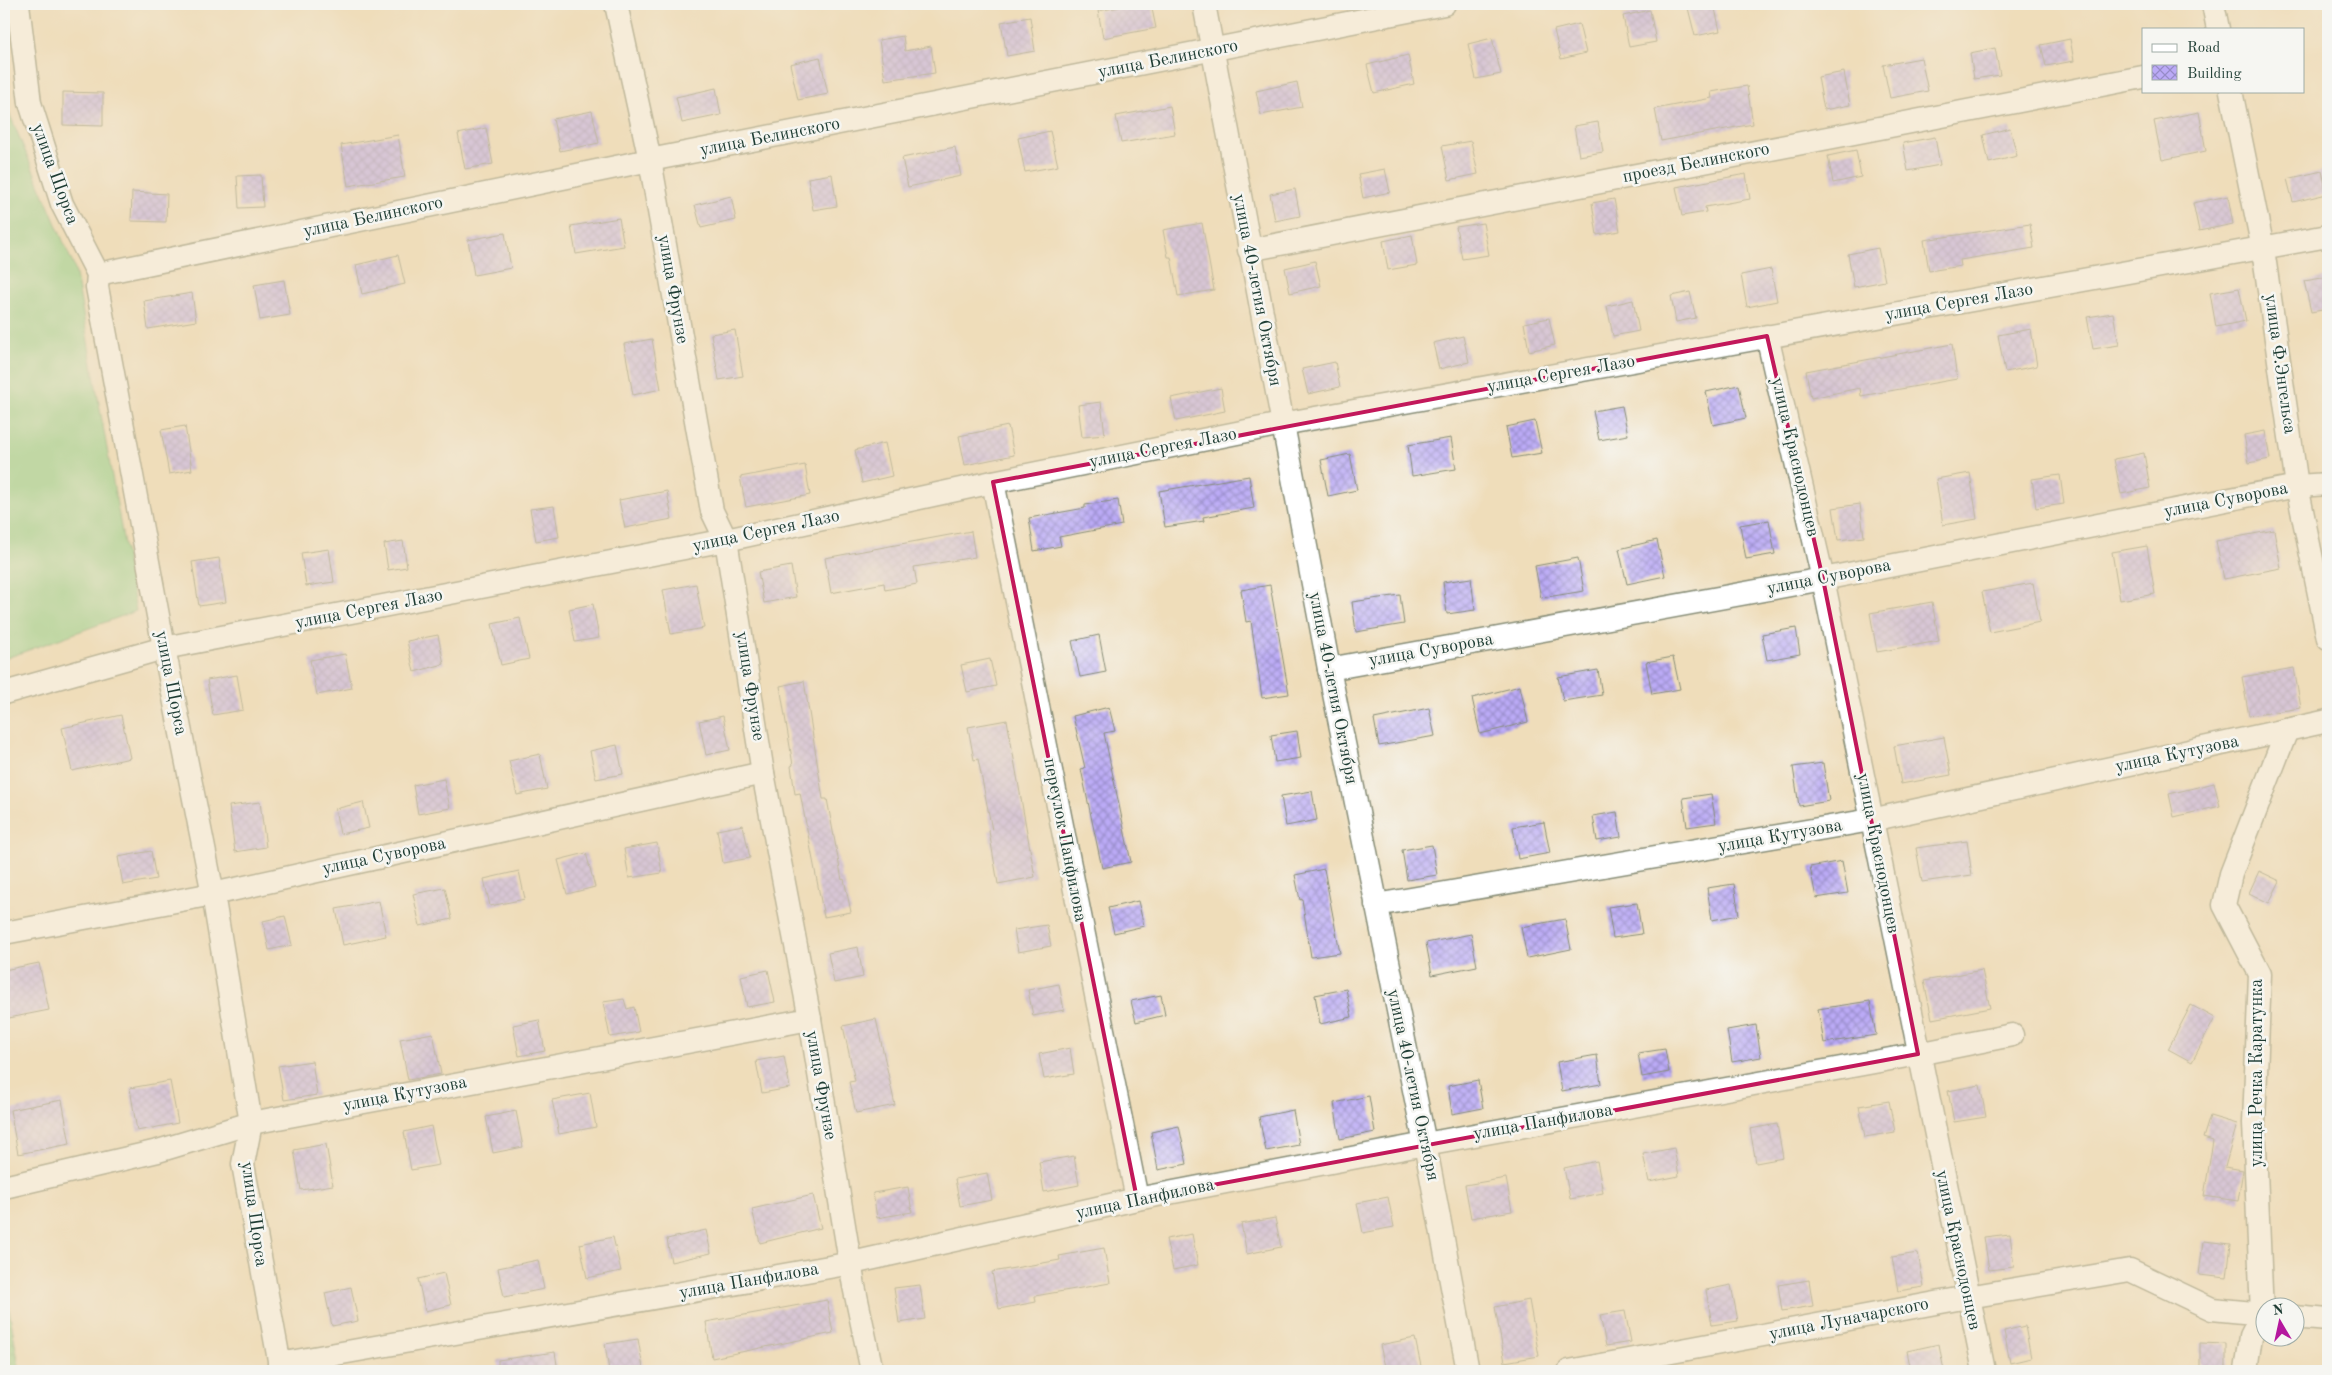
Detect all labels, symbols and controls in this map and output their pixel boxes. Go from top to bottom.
legend [2142,28,2304,92]
street label: улица Белинского [1096,37,1240,81]
text: Road [2187,41,2221,56]
text: Building [2187,67,2242,82]
street label: улица Белинского [698,115,842,159]
street label: улица Щорса [28,121,82,227]
street label: проезд Белинского [1621,140,1771,186]
street label: улица 40-летия Октября [1229,192,1285,388]
street label: улица Белинского [301,193,445,241]
street label: улица Фрунзе [655,233,691,345]
street label: улица Сергея Лазо [1884,280,2034,324]
street label: улица Ф.Энгельса [2261,293,2299,435]
street label: улица Сергея Лазо [1486,352,1636,396]
street label: улица Краснодонцев [1768,376,1822,538]
street label: улица Сергея Лазо [1088,425,1238,471]
street label: улица Суворова [2162,479,2290,521]
street label: улица Сергея Лазо [691,507,841,555]
street label: улица Суворова [1765,556,1893,598]
street label: улица Сергея Лазо [294,586,444,632]
street label: улица 40-летия Октября [1305,590,1361,786]
street label: улица Щорса [152,629,190,737]
street label: улица Фрунзе [732,630,768,742]
street label: улица Суворова [1367,630,1495,670]
street label: улица Кутузова [2113,732,2241,776]
street label: переулок Панфилова [1039,757,1090,924]
street label: улица Краснодонцев [1854,771,1902,935]
street label: улица Кутузова [1716,816,1844,856]
street label: улица Суворова [320,834,448,878]
street label: улица Речка Каратунка [2248,979,2266,1167]
street label: улица 40-летия Октября [1384,987,1442,1183]
street label: улица Фрунзе [803,1029,839,1141]
street label: улица Кутузова [341,1073,469,1115]
street label: улица Панфилова [1472,1101,1614,1144]
street label: улица Щорса [238,1160,270,1268]
street label: улица Краснодонцев [1932,1168,1984,1332]
street label: улица Панфилова [1074,1175,1216,1223]
street label: улица Панфилова [678,1260,820,1303]
street label: улица Луначарского [1768,1295,1930,1343]
north arrow [2254,1298,2304,1348]
text: N [2272,1302,2285,1318]

